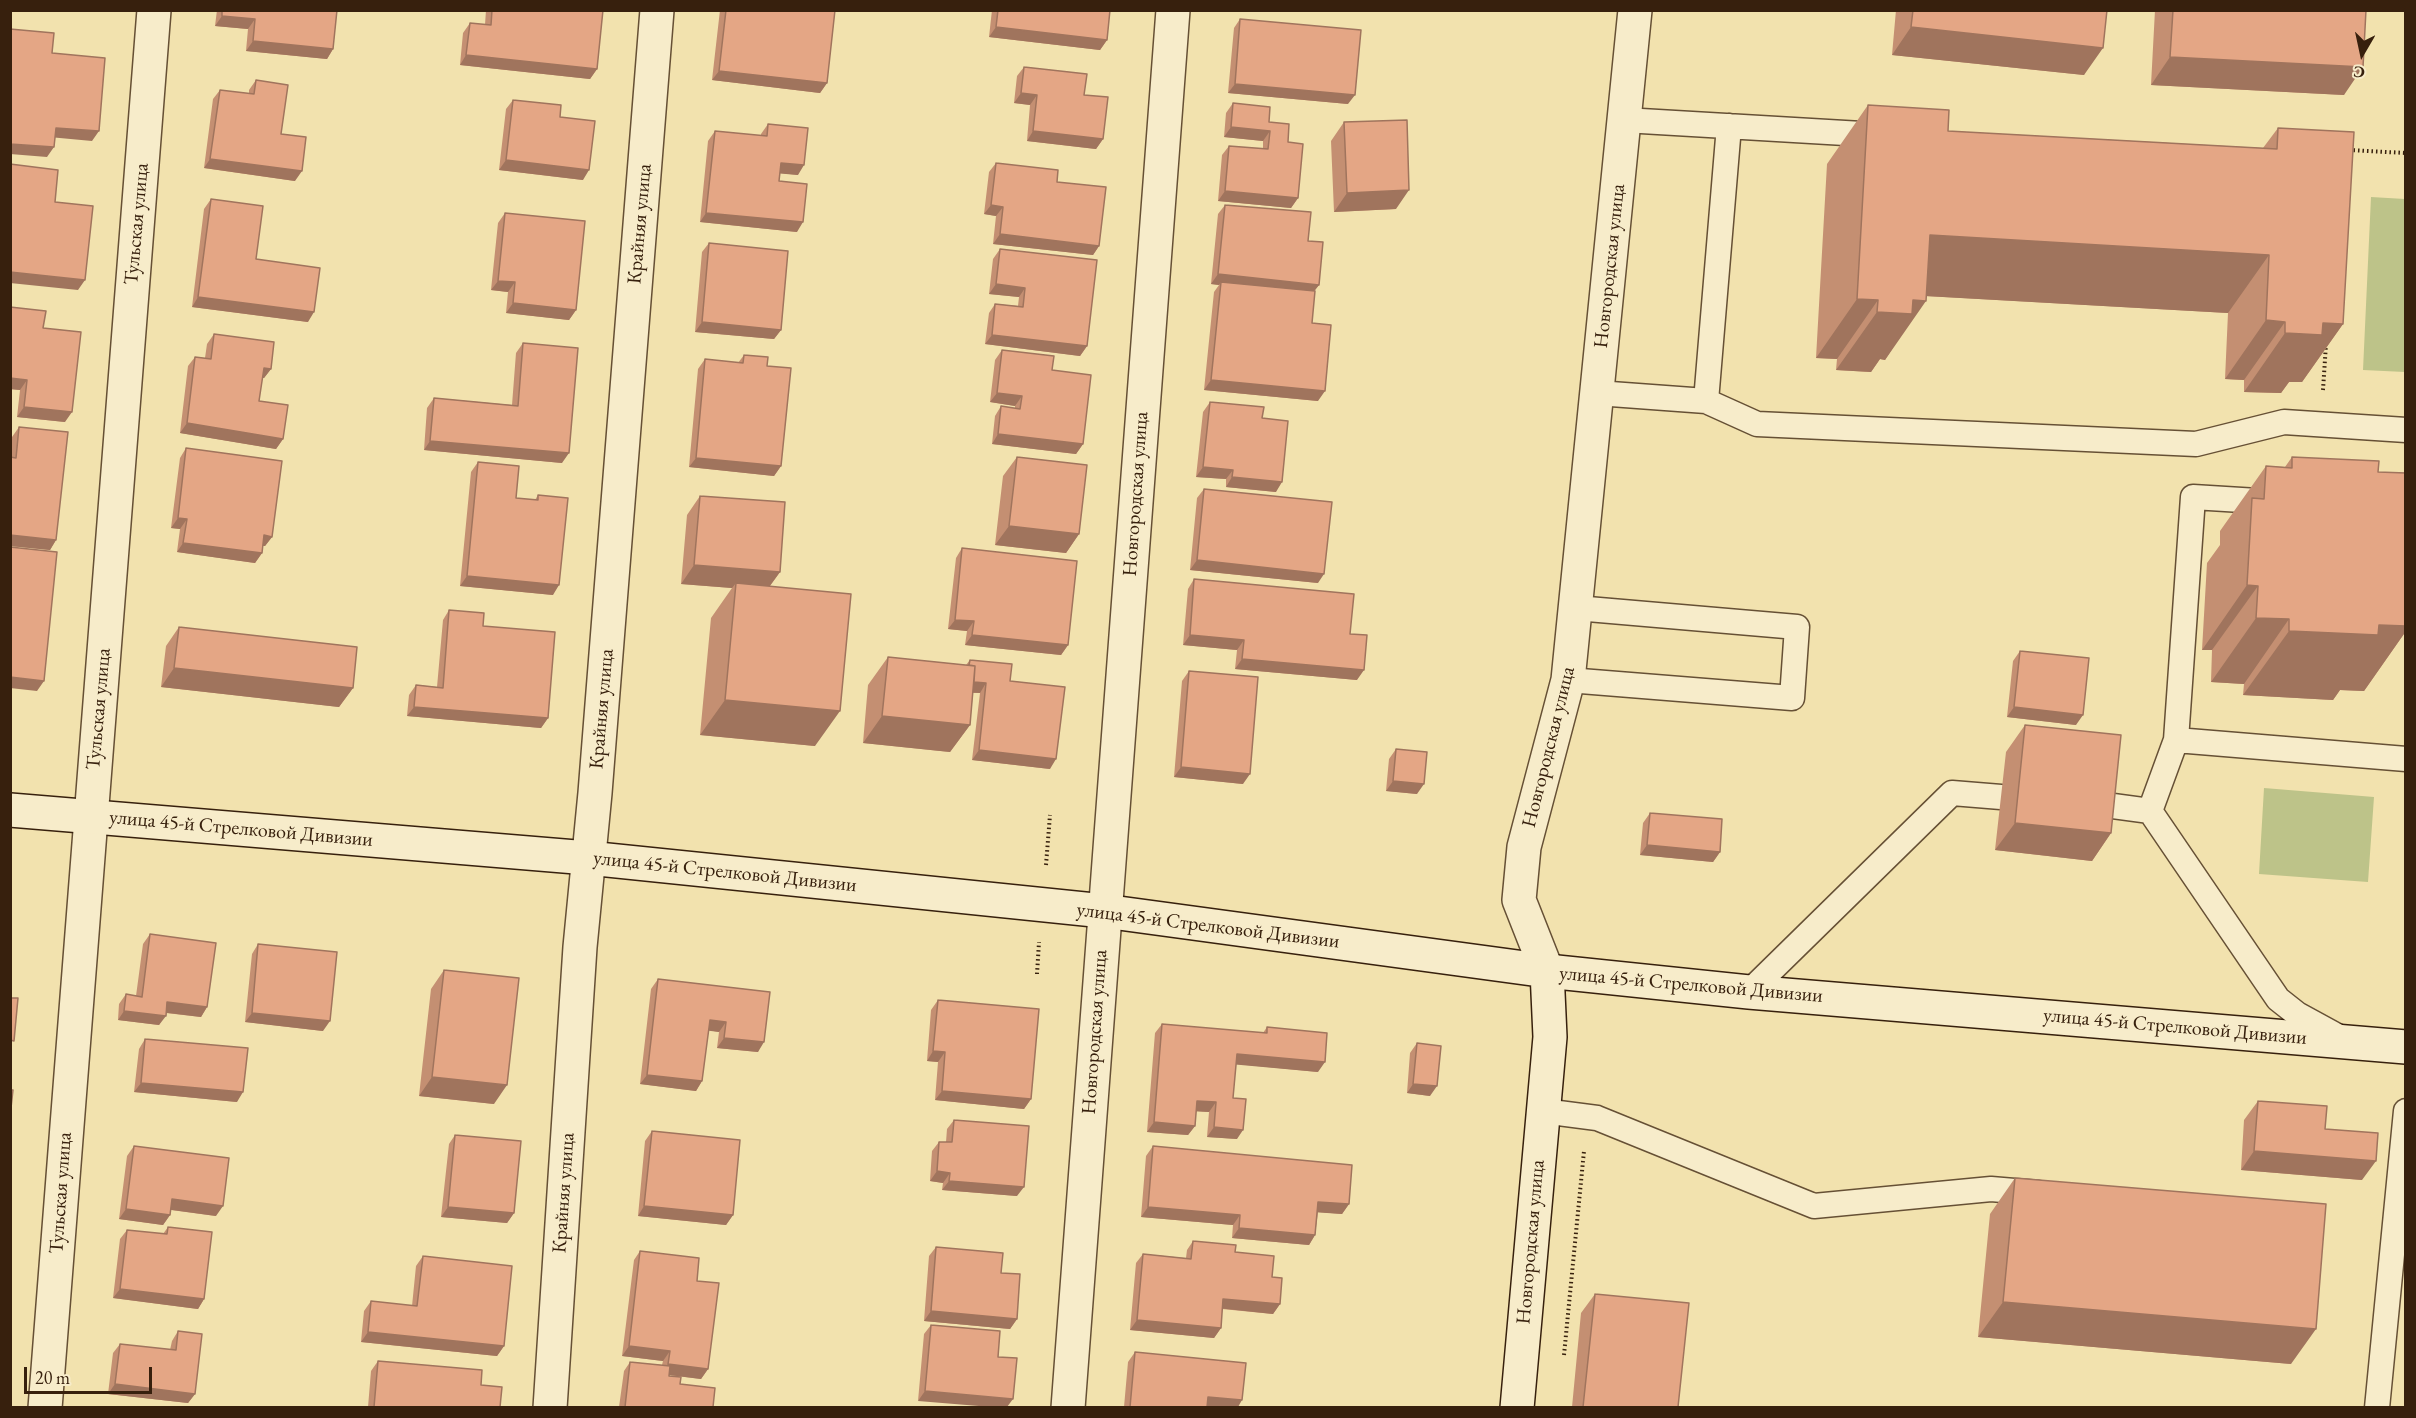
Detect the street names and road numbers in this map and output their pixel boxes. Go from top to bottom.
street label: Тульская улица [120,162,154,286]
street label: Крайняя улица [623,163,657,285]
street label: Новгородская улица [1589,183,1631,349]
street label: Новгородская улица [1118,411,1154,577]
street label: Тульская улица [82,647,116,771]
street label: Крайняя улица [585,648,619,770]
street label: Новгородская улица [1517,664,1581,830]
street label: улица 45-й Стрелковой Дивизии [108,806,374,852]
street label: улица 45-й Стрелковой Дивизии [592,846,858,898]
street label: улица 45-й Стрелковой Дивизии [1075,898,1341,954]
street label: Новгородская улица [1077,949,1113,1115]
street label: улица 45-й Стрелковой Дивизии [1558,962,1824,1008]
street label: улица 45-й Стрелковой Дивизии [2042,1004,2308,1050]
street label: Тульская улица [45,1131,77,1255]
street label: Крайняя улица [548,1132,580,1254]
street label: Новгородская улица [1512,1159,1550,1325]

